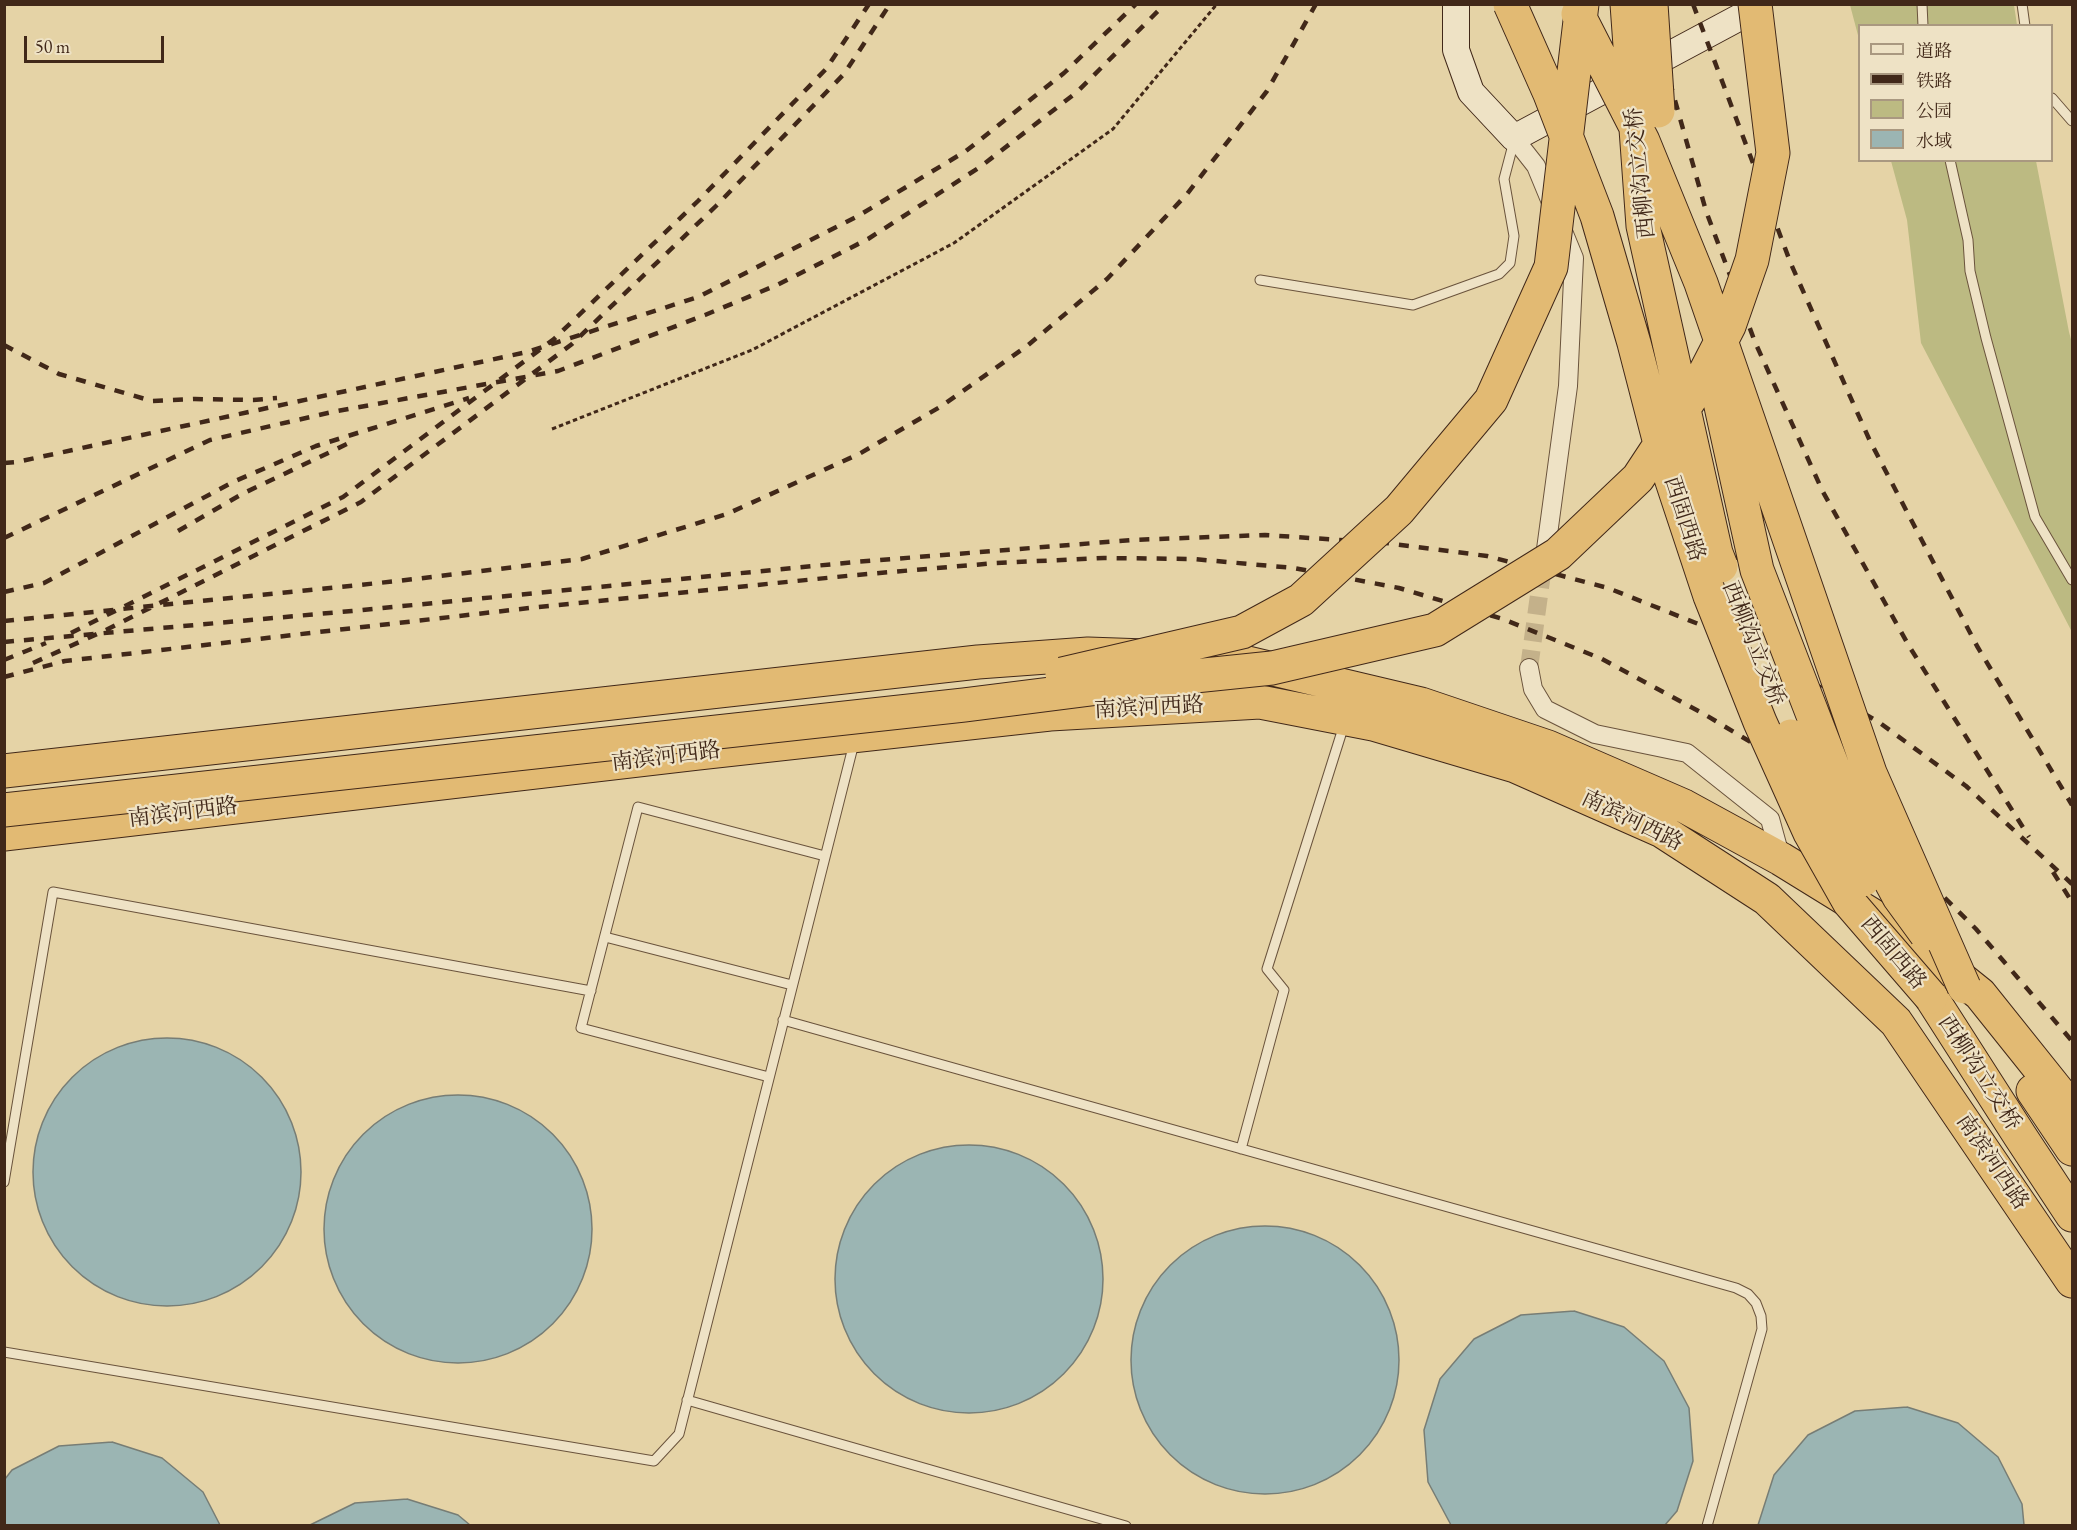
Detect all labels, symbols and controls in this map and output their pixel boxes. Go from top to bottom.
scale bar [27,24,166,62]
legend [1858,24,2053,162]
text: 50 m [35,35,70,58]
text: 道路 [1916,39,1952,62]
text: 铁路 [1916,69,1952,92]
text: 公园 [1916,99,1952,122]
street label: 西柳沟立交桥 [1621,106,1661,240]
text: 水域 [1916,129,1952,152]
street label: 西固西路 [1658,473,1710,565]
street label: 西柳沟立交桥 [1716,578,1790,710]
street label: 南滨河西路 [1093,692,1205,724]
street label: 南滨河西路 [610,737,722,777]
street label: 南滨河西路 [1577,785,1687,857]
street label: 南滨河西路 [127,793,239,833]
street label: 西固西路 [1855,911,1931,995]
street label: 西柳沟立交桥 [1932,1010,2026,1136]
street label: 南滨河西路 [1950,1109,2034,1215]

